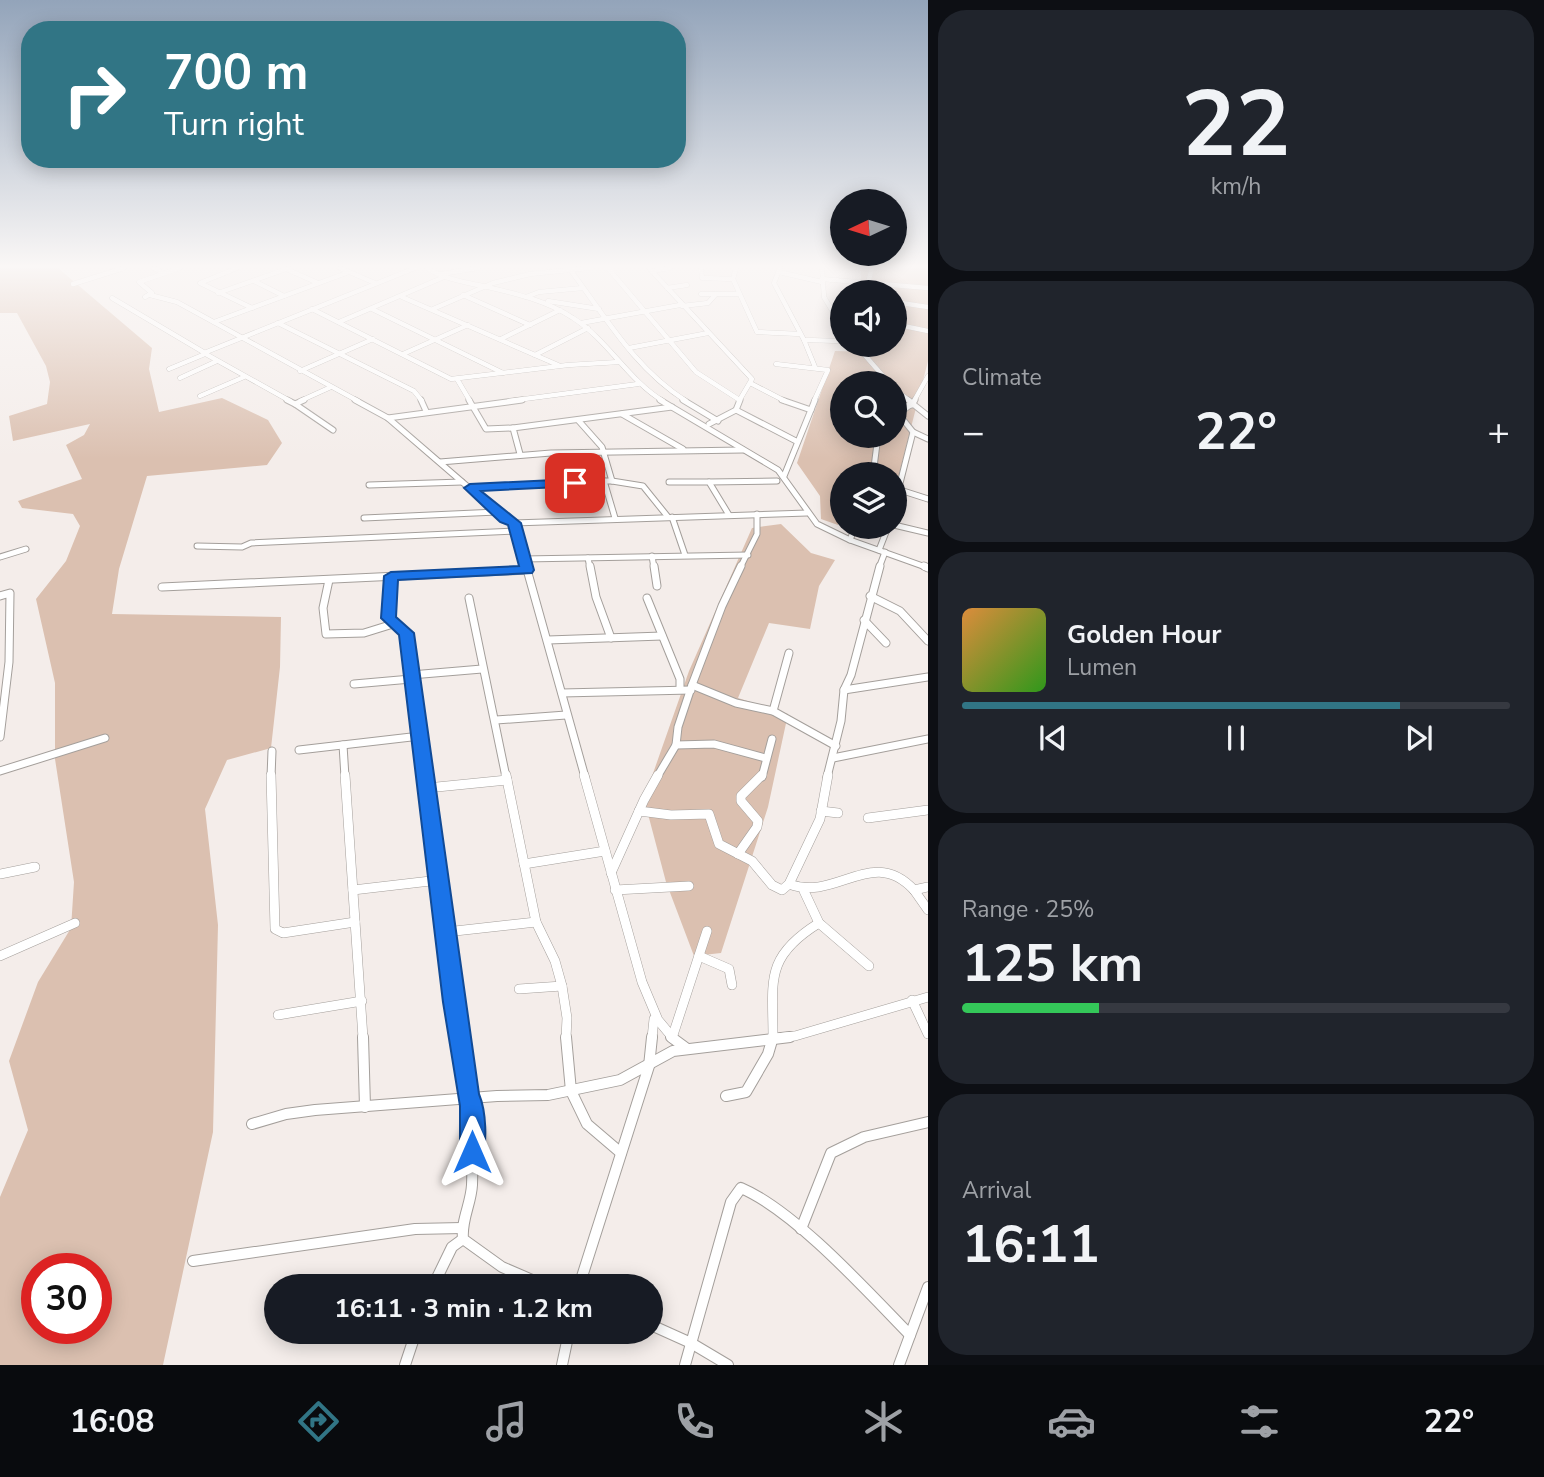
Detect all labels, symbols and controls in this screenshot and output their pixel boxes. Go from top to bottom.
text: 700 m [164,39,308,106]
icon: right [49,49,140,140]
text: 22 [1181,63,1291,187]
text: Turn right [164,103,304,146]
text: km/h [1211,171,1261,202]
north arrow [830,189,906,266]
map controls [830,189,907,539]
button: sound [830,280,907,357]
text: Climate [962,362,1042,393]
button: search [830,371,907,448]
text: 22° [1195,396,1277,467]
text: − [962,407,985,458]
text: + [1487,407,1510,458]
pin [545,453,605,513]
button: layers [830,462,907,539]
icon: arrive [556,464,594,502]
text: Golden Hour [1067,617,1222,652]
text: Lumen [1067,652,1137,683]
icon: previous [1034,719,1072,757]
icon: pause [1217,719,1255,757]
icon: next [1400,719,1438,757]
text: Range · 25% [962,894,1094,925]
text: 125 km [962,928,1143,999]
position arrow [435,1115,509,1189]
text: Arrival [962,1175,1031,1206]
text: 16:11 [962,1209,1100,1280]
speed limit sign: 30 [21,1253,112,1344]
text: 16:11 · 3 min · 1.2 km [334,1291,593,1326]
icon: directions [294,1397,343,1446]
icon: music [482,1397,531,1446]
icon: phone [670,1397,719,1446]
icon: climate [859,1397,908,1446]
icon: car [1047,1397,1096,1446]
icon: filters [1235,1397,1284,1446]
text: 16:08 [70,1400,154,1443]
text: 22° [1424,1400,1474,1443]

